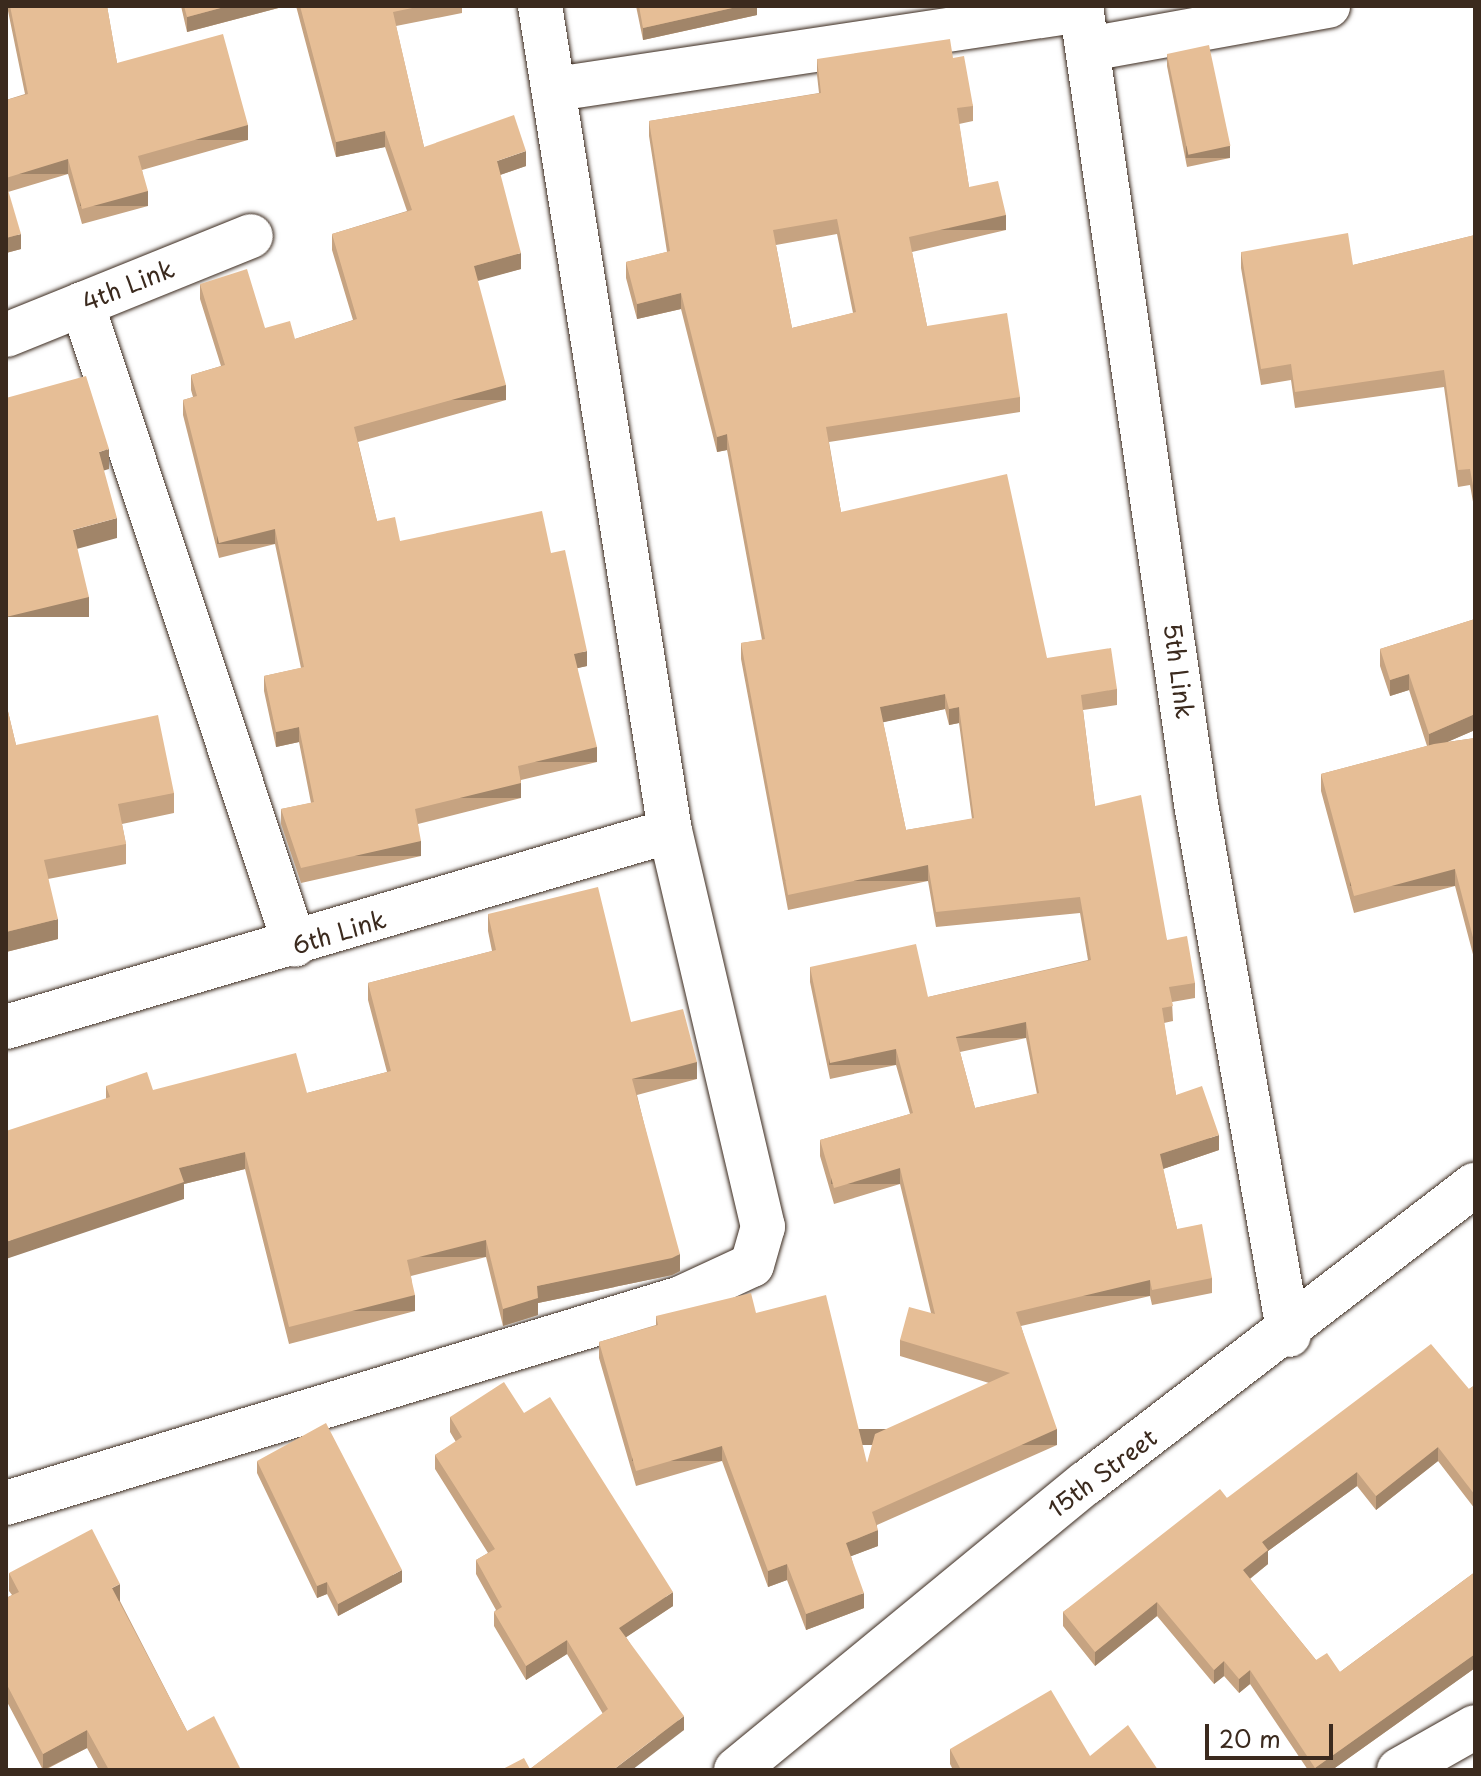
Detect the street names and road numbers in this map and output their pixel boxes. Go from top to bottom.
street label: 4th Link [78,253,178,317]
street label: 5th Link [1158,621,1200,721]
street label: 6th Link [288,904,390,960]
street label: 15th Street [1042,1423,1162,1523]

